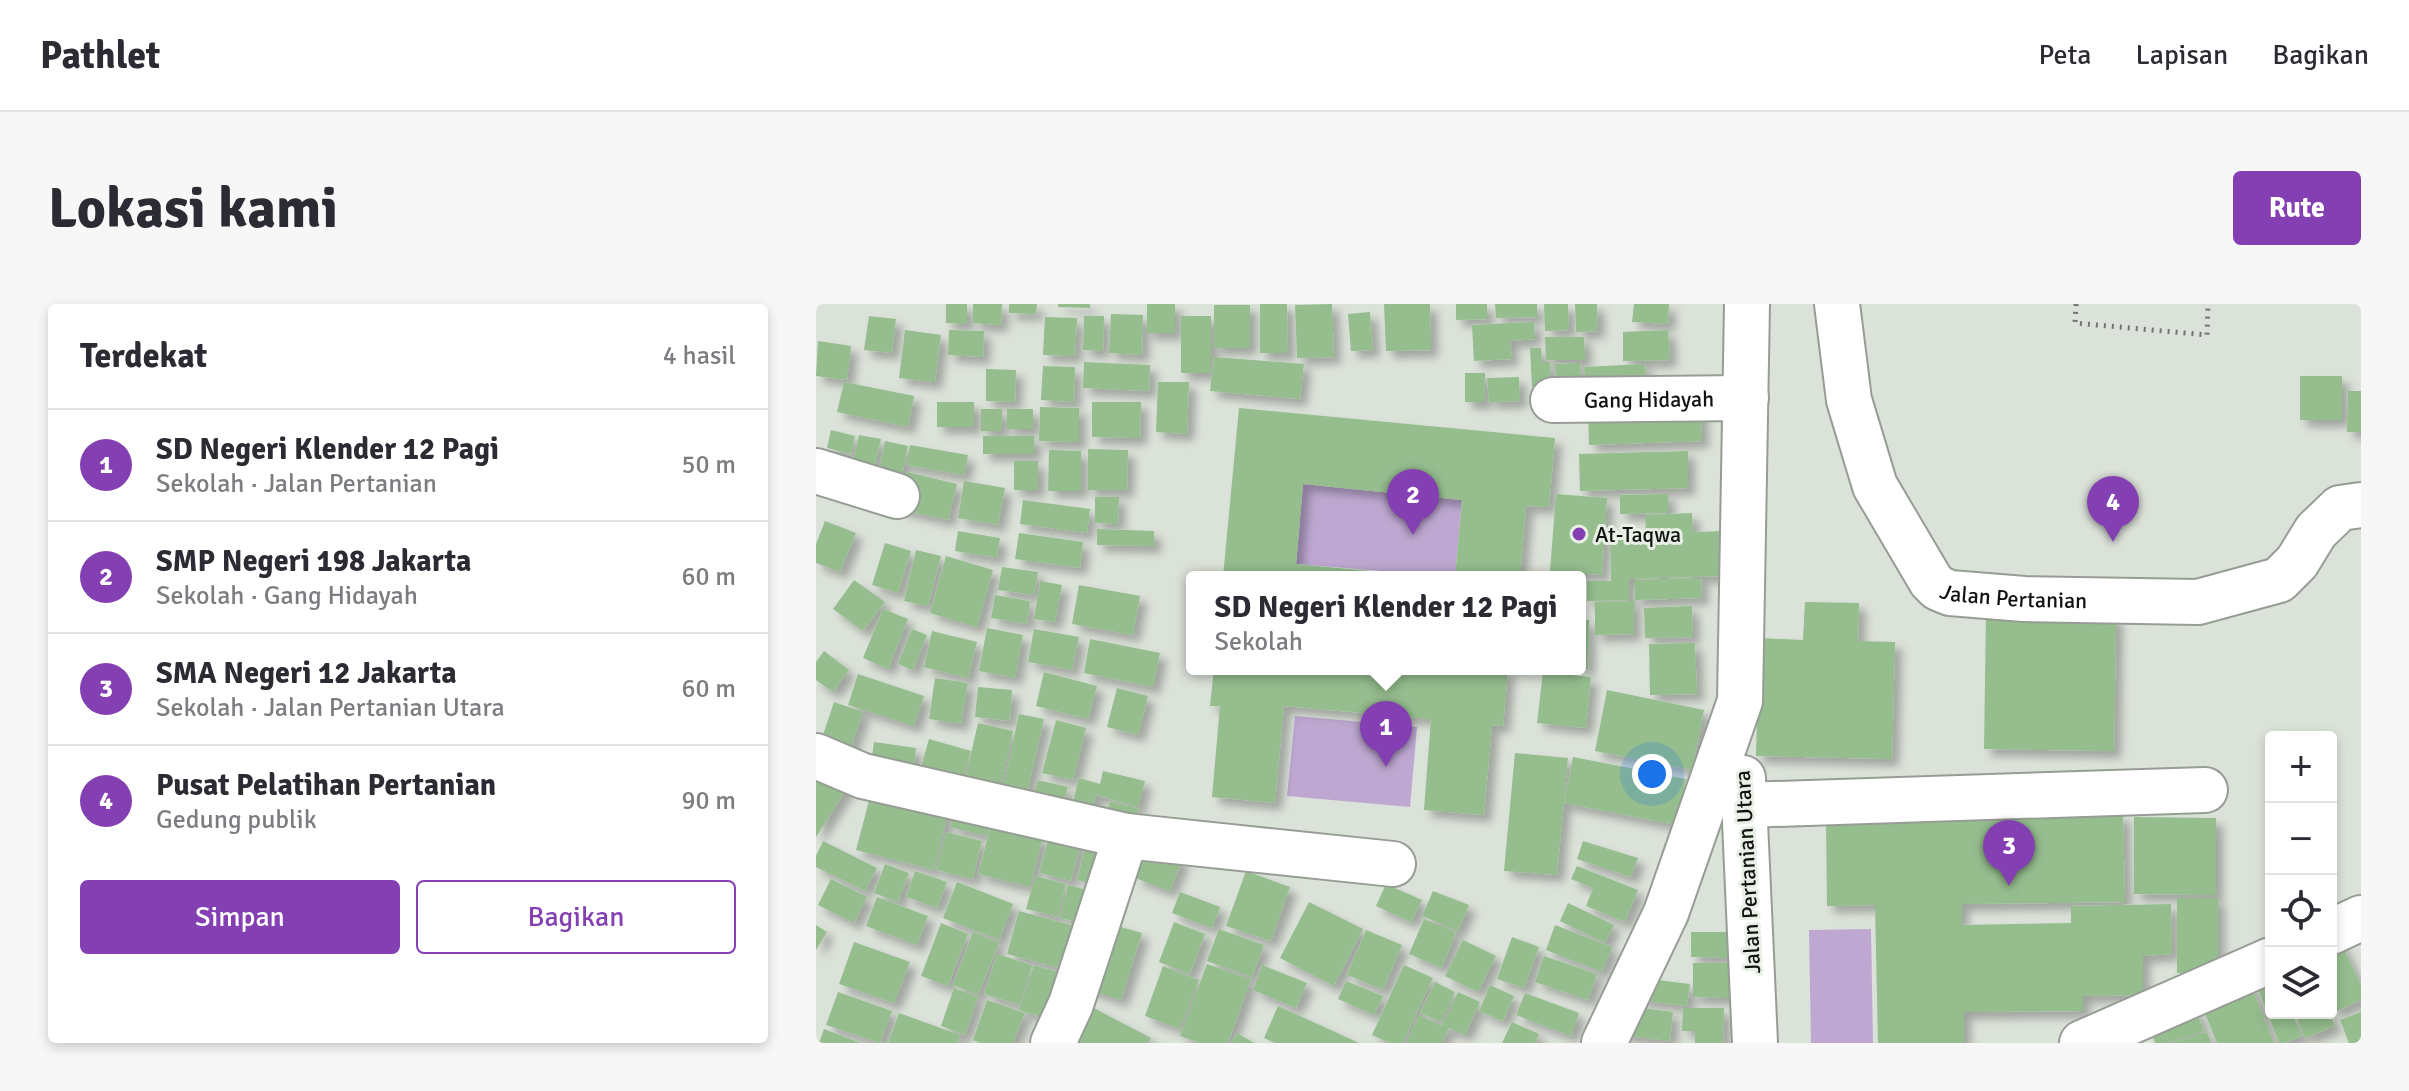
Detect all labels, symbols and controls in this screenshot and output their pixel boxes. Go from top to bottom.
text: Pathlet [40,32,160,79]
text: Peta [2038,38,2092,72]
text: Lapisan [2136,38,2228,72]
text: Bagikan [2272,38,2369,72]
button: Rute [2233,171,2361,245]
text: Lokasi kami [48,174,338,243]
text: Terdekat [80,335,207,377]
text: 4 hasil [663,340,736,372]
street label: Gang Hidayah [1584,385,1714,414]
text: SD Negeri Klender 12 Pagi [156,431,499,468]
text: 1 [99,449,113,481]
text: 50 m [681,449,736,481]
text: Sekolah · Jalan Pertanian [156,468,437,500]
pin: 2 [1387,469,1439,535]
pin: 4 [2087,476,2139,542]
place label: At-Taqwa [1595,521,1681,548]
marker: At-Taqwa [1570,525,1588,543]
text: SMP Negeri 198 Jakarta [156,543,471,580]
text: 2 [99,561,113,593]
text: 60 m [681,561,736,593]
popup [1186,571,1586,675]
street label: Jalan Pertanian [1936,578,2087,614]
text: Sekolah · Gang Hidayah [156,580,418,612]
text: SD Negeri Klender 12 Pagi [1214,589,1558,626]
text: Sekolah [1214,626,1303,658]
text: SMA Negeri 12 Jakarta [156,655,457,692]
text: 3 [99,673,113,705]
text: 60 m [681,673,736,705]
text: Sekolah · Jalan Pertanian Utara [156,692,505,724]
pin: 1 [1360,701,1412,767]
map controls [2265,731,2337,1019]
button: + [2265,731,2337,803]
your location [1632,754,1672,794]
text: Pusat Pelatihan Pertanian [156,767,496,804]
street label: Jalan Pertanian Utara [1729,769,1766,974]
text: 4 [99,785,113,817]
text: 90 m [681,785,736,817]
button: − [2265,803,2337,875]
text: Gedung publik [156,804,317,836]
pin: 3 [1983,820,2035,886]
button: locate [2265,875,2337,947]
button: Simpan [80,880,400,954]
button: Bagikan [416,880,736,954]
button: layers [2265,947,2337,1019]

